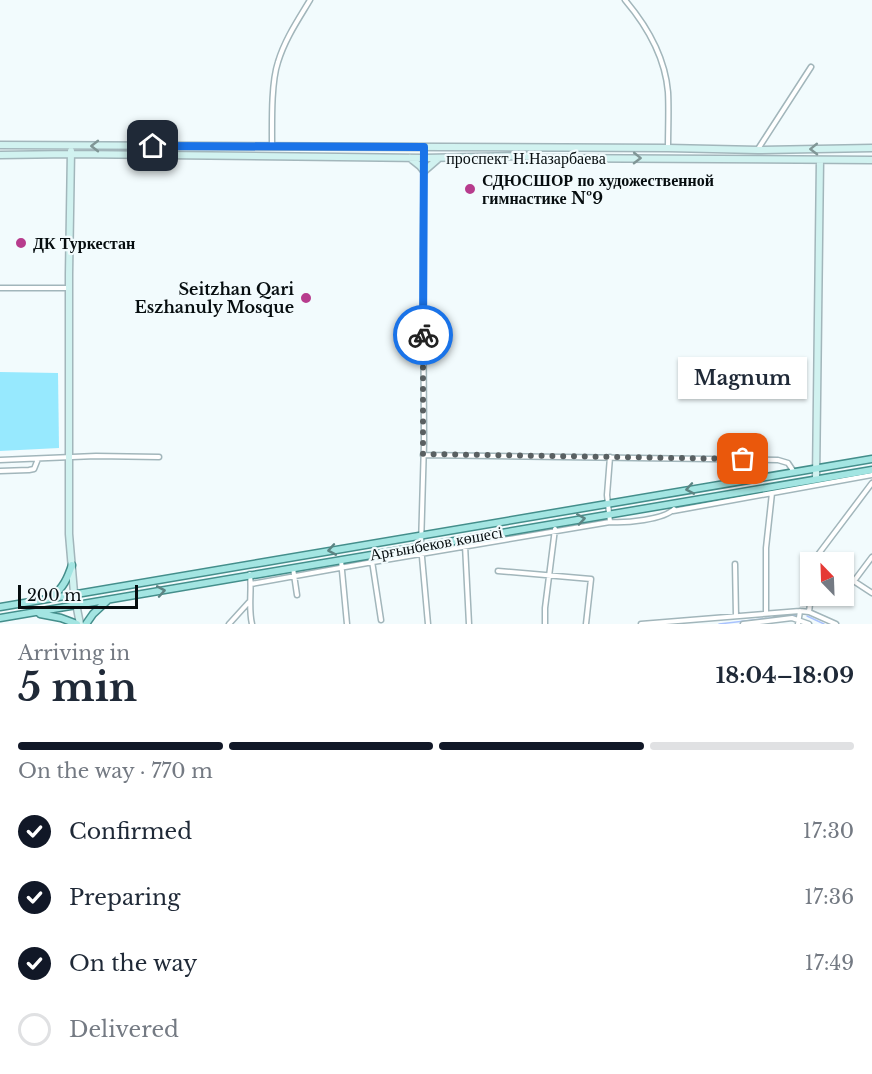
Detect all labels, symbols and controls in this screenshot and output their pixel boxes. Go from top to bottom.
pin [127,120,178,171]
icon: home [136,129,169,162]
one-way arrow [90,140,99,152]
one-way arrow [809,143,818,155]
street label: проспект Н.Назарбаева [446,148,606,168]
one-way arrow [633,152,642,164]
place label: СДЮСШОР по художественной гимнастике №9 [482,170,714,208]
marker: СДЮСШОР по художественной гимнастике №9 [463,182,477,196]
place label: ДК Туркестан [33,233,135,253]
marker: ДК Туркестан [14,236,28,250]
place label: Seitzhan Qari Eszhanuly Mosque [135,279,294,317]
marker: Seitzhan Qari Eszhanuly Mosque [299,291,313,305]
courier [393,305,453,365]
icon: bike [407,319,440,352]
callout: Magnum [678,357,807,399]
text: Magnum [694,366,791,390]
pin [717,433,768,484]
icon: bag [726,442,759,475]
one-way arrow [685,483,695,495]
one-way arrow [576,513,586,525]
street label: Арғынбеков көшесі [368,521,505,565]
one-way arrow [327,543,337,556]
north arrow [800,552,854,606]
map controls [800,552,854,606]
scale bar [18,582,138,610]
text: 200 m [27,585,81,605]
one-way arrow [157,585,166,597]
text: Arriving in [18,641,130,665]
text: 18:04–18:09 [716,662,854,689]
text: 5 min [18,663,137,712]
text: On the way · 770 m [18,759,213,783]
icon: check [18,815,51,848]
text: Confirmed [69,818,192,845]
text: 17:30 [803,819,854,843]
icon: check [18,881,51,914]
text: Preparing [69,884,180,911]
text: 17:36 [804,885,854,909]
icon: check [18,947,51,980]
text: On the way [69,950,197,977]
text: 17:49 [805,951,854,975]
text: Delivered [69,1016,179,1043]

